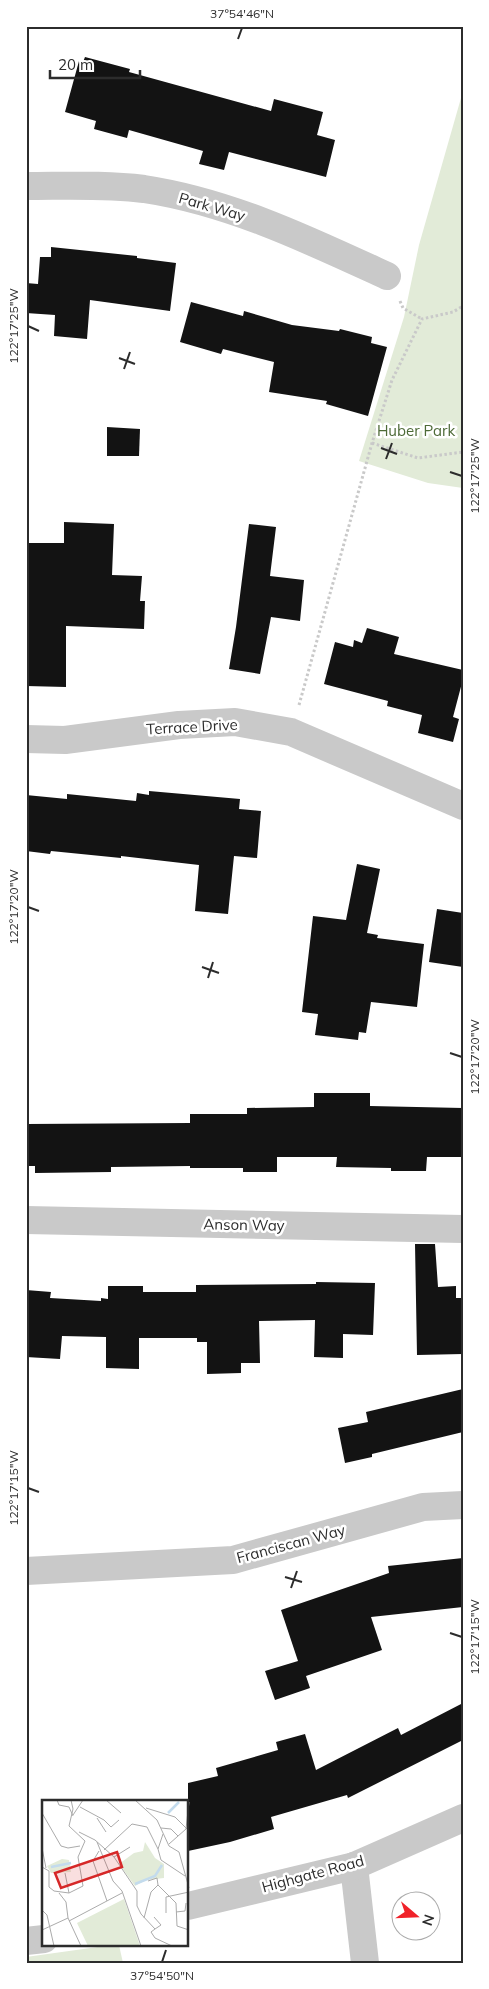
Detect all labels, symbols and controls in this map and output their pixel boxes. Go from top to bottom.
text: 37°54'46"N [210,6,274,21]
scale bar [50,48,140,80]
text: 20 m [58,55,93,74]
street label: Park Way [177,188,248,225]
text: 122°17'25"W [6,288,21,364]
park label: Huber Park [377,421,455,440]
text: 122°17'25"W [467,438,482,514]
street label: Terrace Drive [146,715,238,738]
text: 122°17'20"W [6,869,21,945]
text: 122°17'20"W [467,1019,482,1095]
street label: Anson Way [203,1214,285,1235]
text: 122°17'15"W [6,1450,21,1526]
street label: Franciscan Way [234,1520,347,1567]
text: 122°17'15"W [467,1599,482,1675]
inset map [42,1800,189,1946]
street label: Highgate Road [260,1851,366,1896]
north arrow [392,1892,442,1942]
text: N [418,1912,439,1928]
text: 37°54'50"N [130,1968,194,1983]

